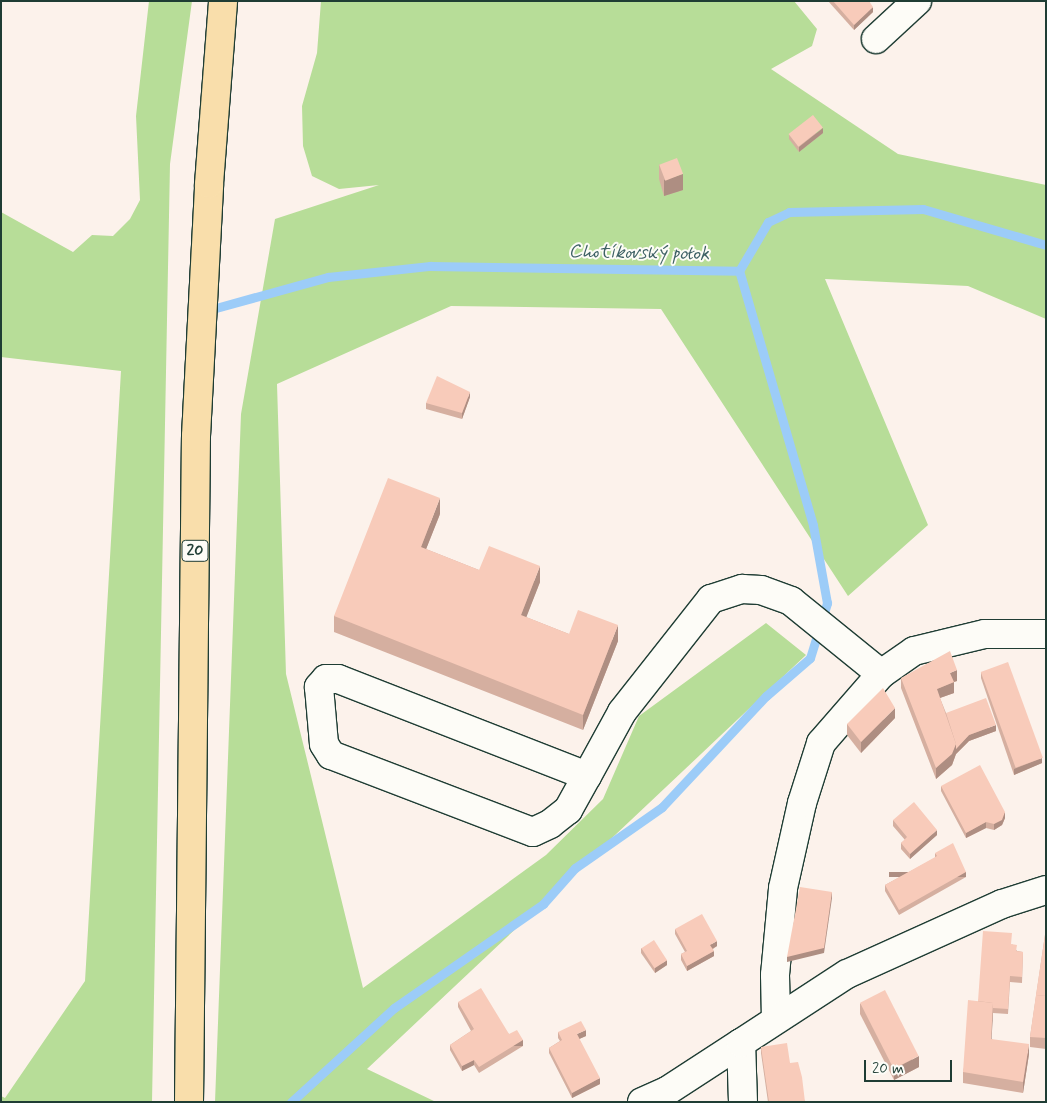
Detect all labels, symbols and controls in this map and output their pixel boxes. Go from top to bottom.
water label: Chotíkovský potok [568,240,710,266]
road number: 20 [181,538,209,564]
scale bar [867,1050,954,1082]
text: 20 m [872,1059,904,1079]

